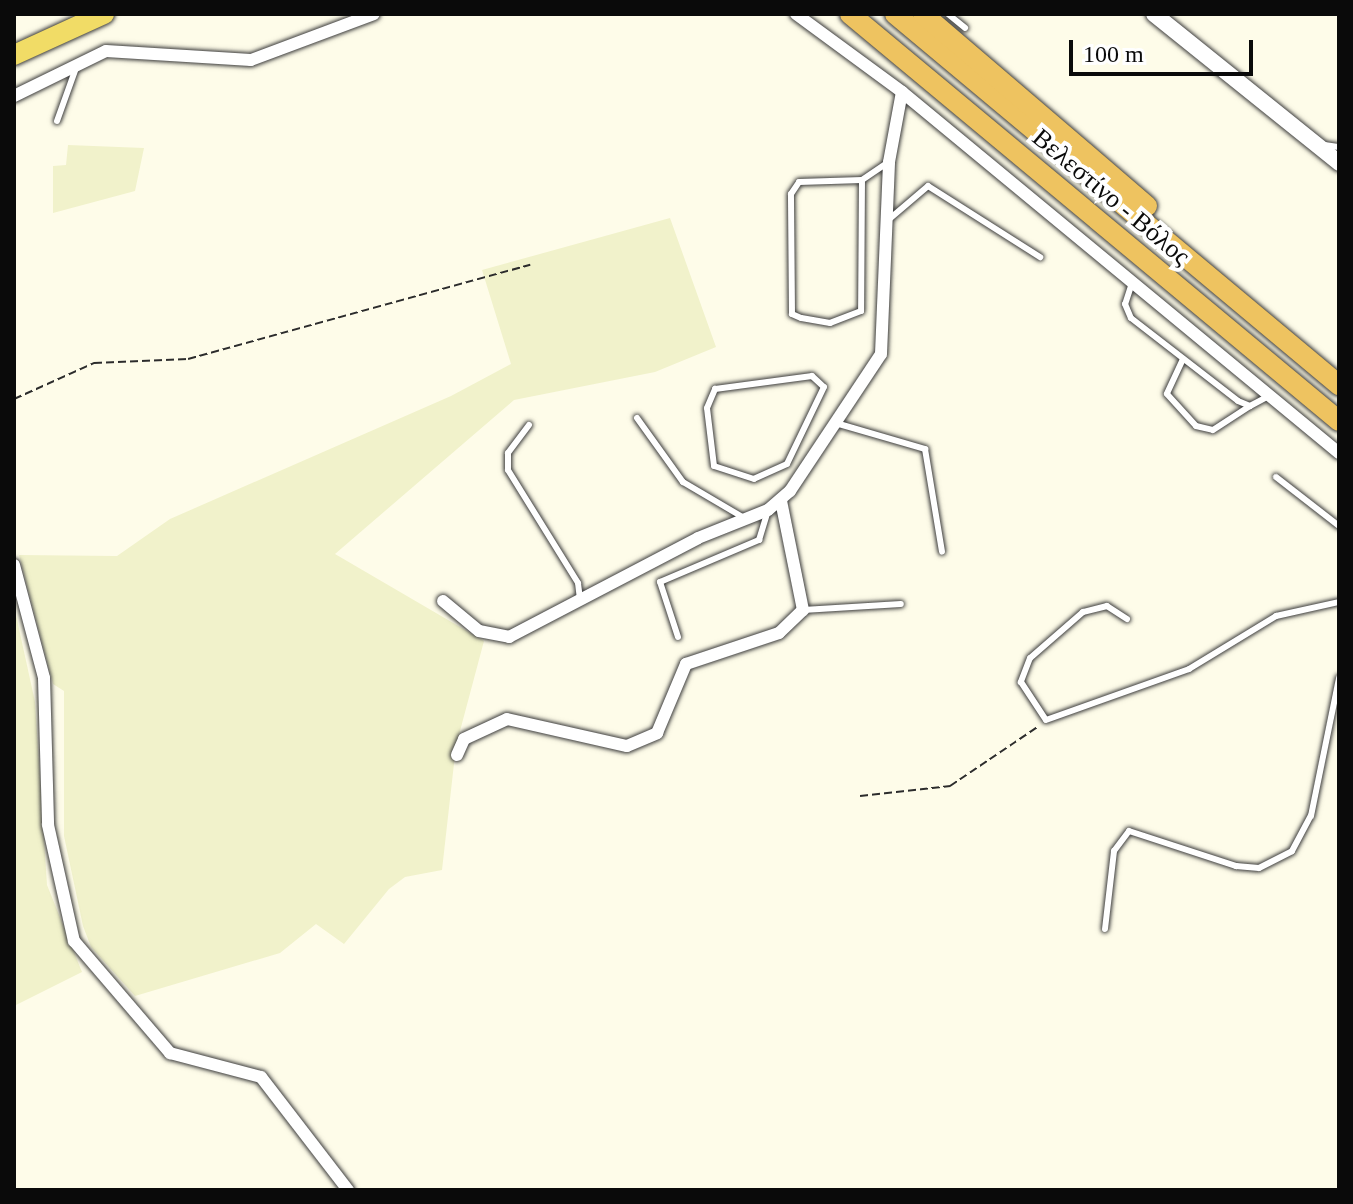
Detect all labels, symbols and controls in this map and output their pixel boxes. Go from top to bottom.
scale bar [1073,24,1257,74]
text: 100 m [1083,41,1144,67]
street label: Βελεστίνο - Βόλος [1026,122,1196,272]

